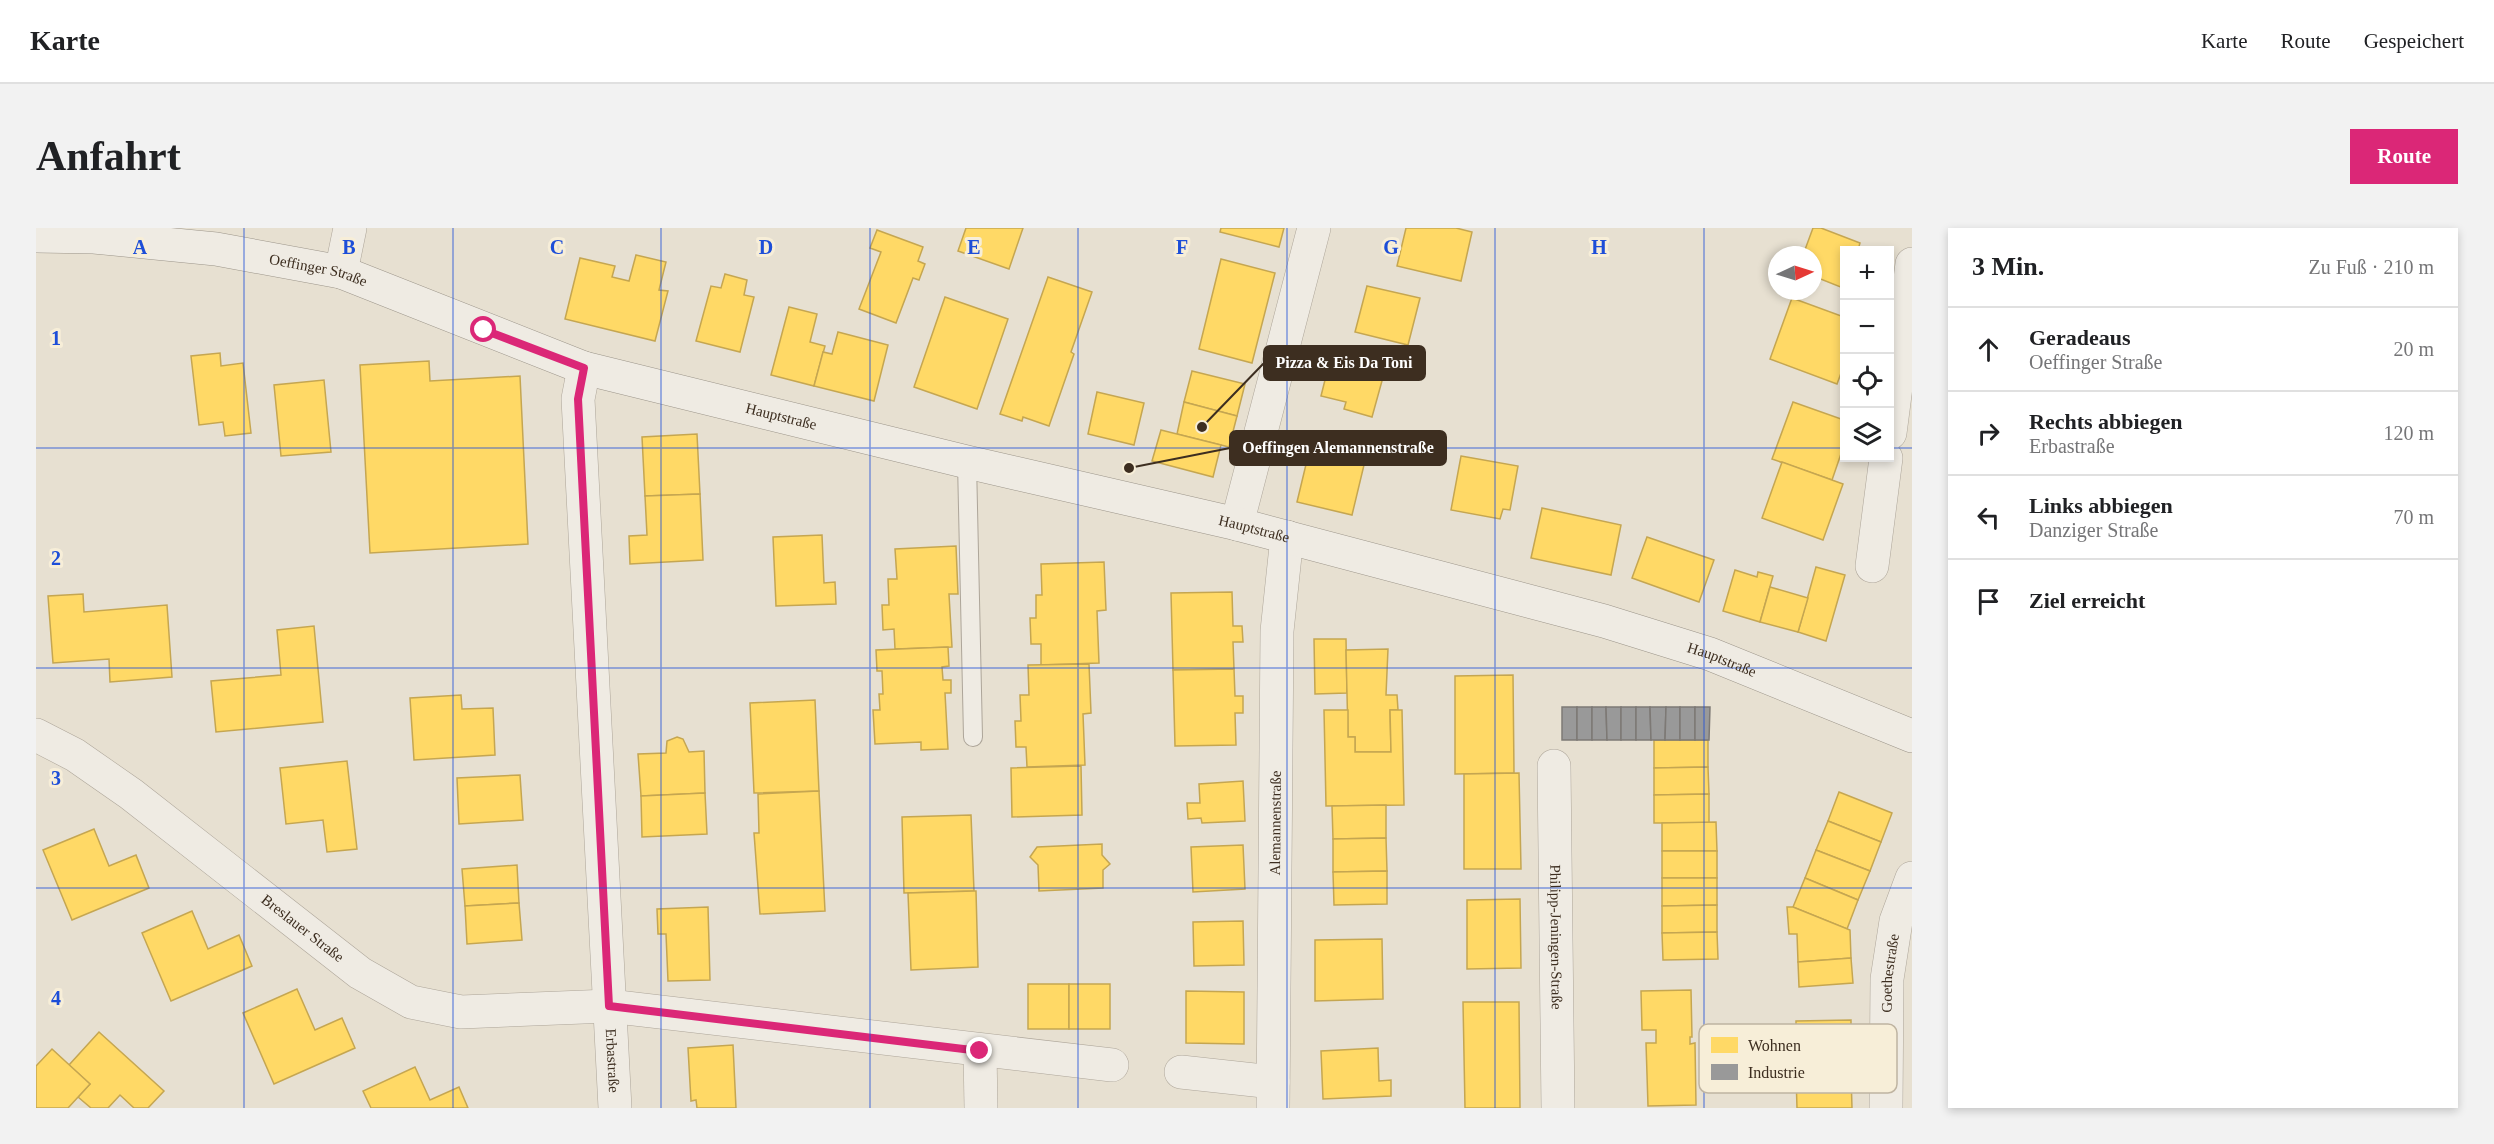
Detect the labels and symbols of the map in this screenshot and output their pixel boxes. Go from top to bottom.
text: A [133,236,148,258]
text: B [342,236,356,258]
text: C [550,236,564,258]
text: D [759,236,773,258]
text: E [967,236,981,258]
text: F [1176,236,1188,258]
text: G [1383,236,1399,258]
text: H [1591,236,1607,258]
north arrow [1768,246,1822,300]
street label: Oeffinger Straße [268,251,370,290]
route start [470,316,496,342]
text: 1 [51,327,61,349]
callout: Pizza & Eis Da Toni [1264,346,1425,380]
text: Pizza & Eis Da Toni [1276,354,1413,371]
street label: Hauptstraße [744,400,819,433]
callout: Oeffingen Alemannenstraße [1230,431,1446,465]
text: Oeffingen Alemannenstraße [1242,439,1434,457]
street label: Hauptstraße [1217,512,1291,546]
text: 2 [51,547,61,569]
street label: Hauptstraße [1685,639,1759,680]
text: 3 [51,767,61,789]
street label: Alemannenstraße [1267,770,1284,876]
street label: Philipp-Jeningen-Straße [1547,864,1565,1010]
street label: Breslauer Straße [259,891,347,965]
street label: Goethestraße [1879,932,1902,1013]
text: 4 [51,987,61,1009]
legend [1699,1024,1897,1093]
street label: Erbastraße [603,1028,622,1093]
route end [966,1037,992,1063]
text: Wohnen [1748,1037,1801,1054]
text: Industrie [1748,1064,1805,1081]

